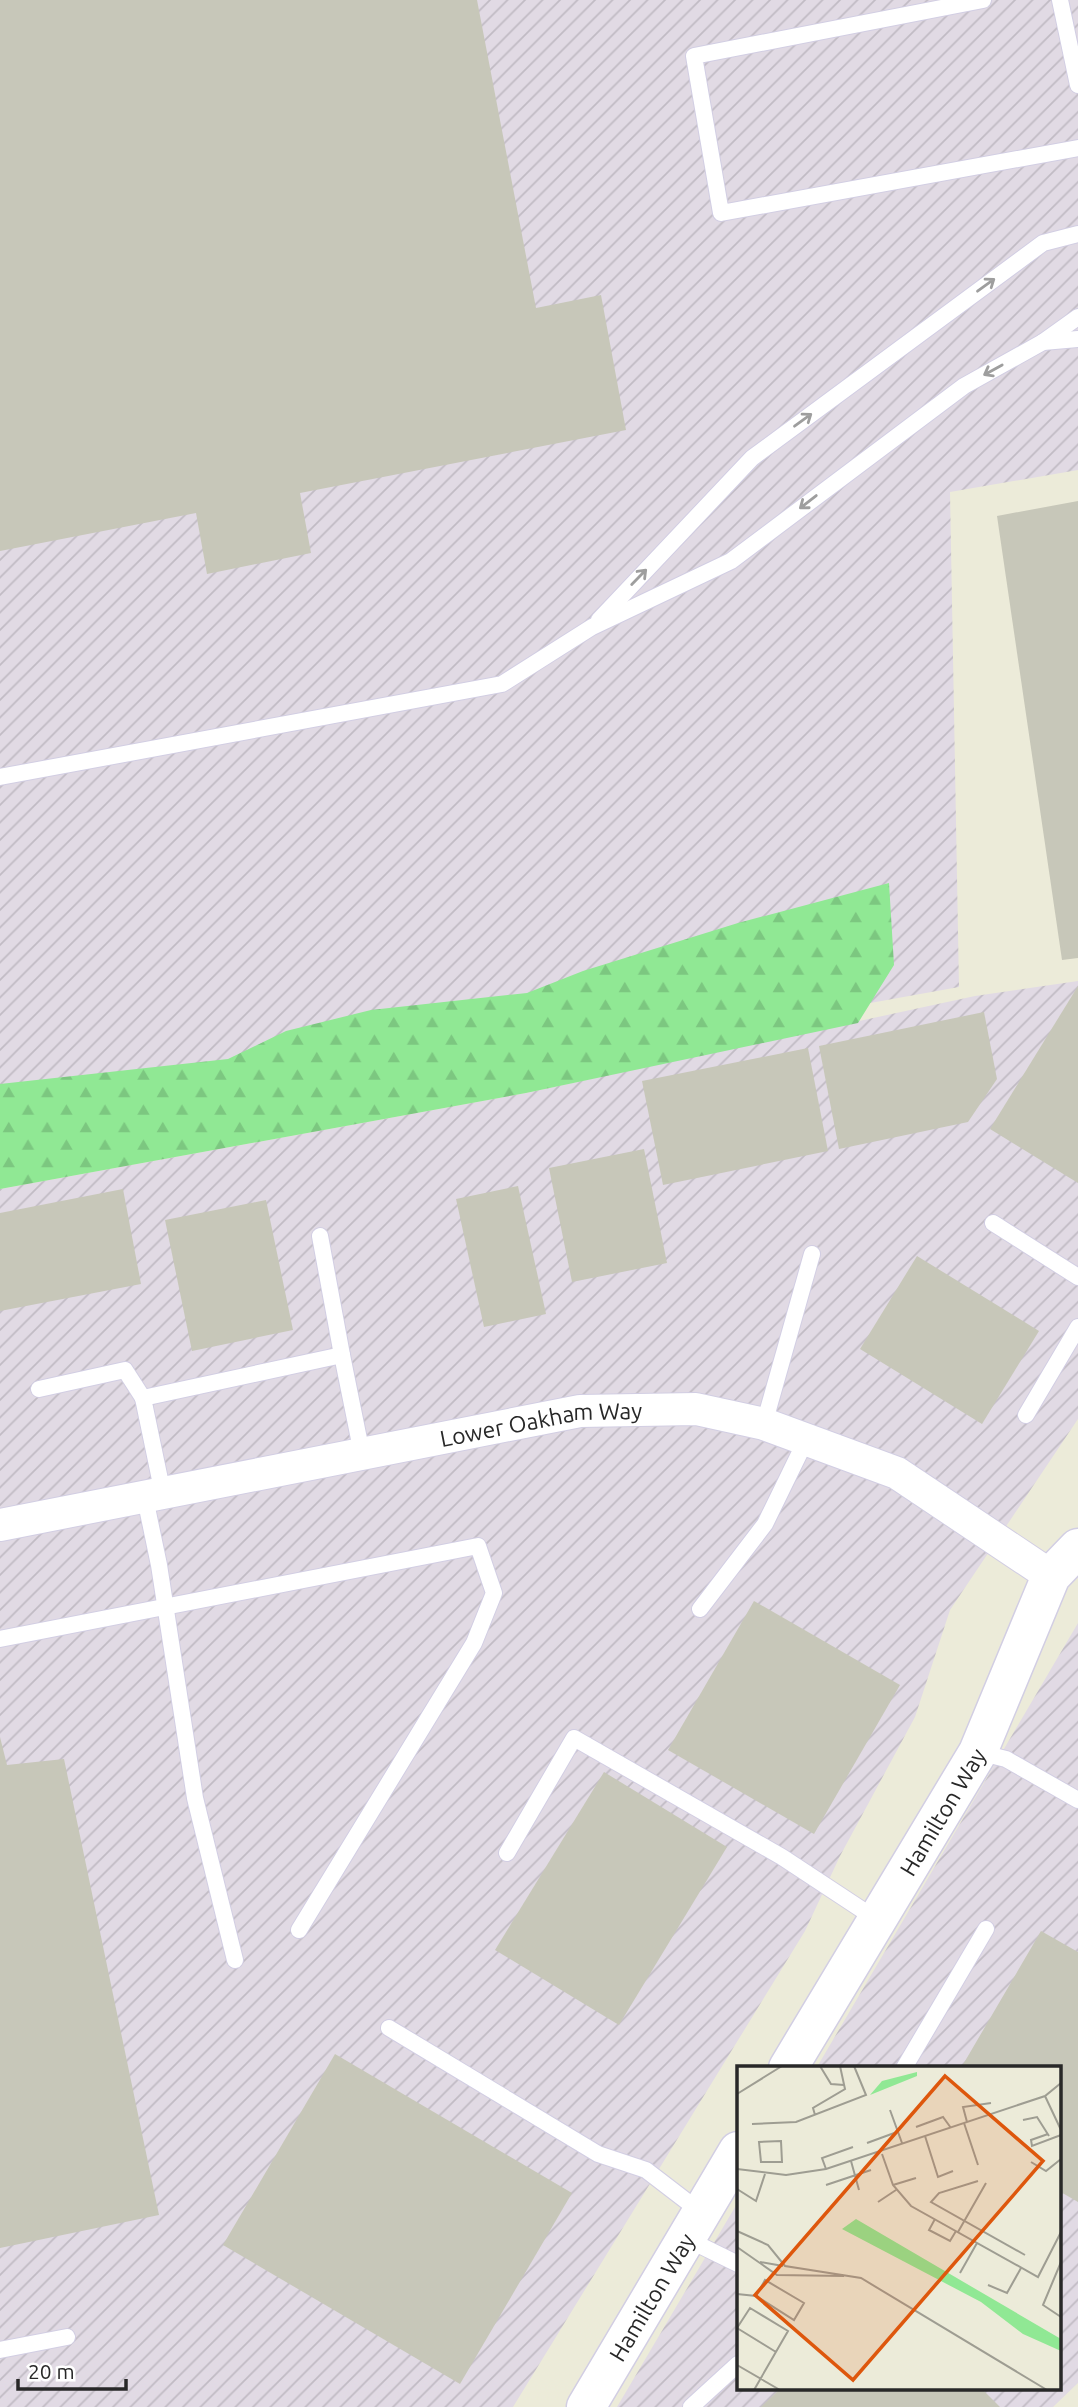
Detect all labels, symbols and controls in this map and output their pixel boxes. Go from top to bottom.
one-way arrow [976,278,995,293]
one-way arrow [983,363,1003,377]
one-way arrow [793,413,812,428]
one-way arrow [799,494,817,509]
one-way arrow [631,569,648,586]
street label: Lower Oakham Way [438,1397,643,1451]
street label: Hamilton Way [894,1744,990,1880]
inset map [737,2066,1060,2390]
street label: Hamilton Way [604,2229,699,2365]
scale bar [18,2348,126,2392]
text: 20 m [28,2359,75,2383]

